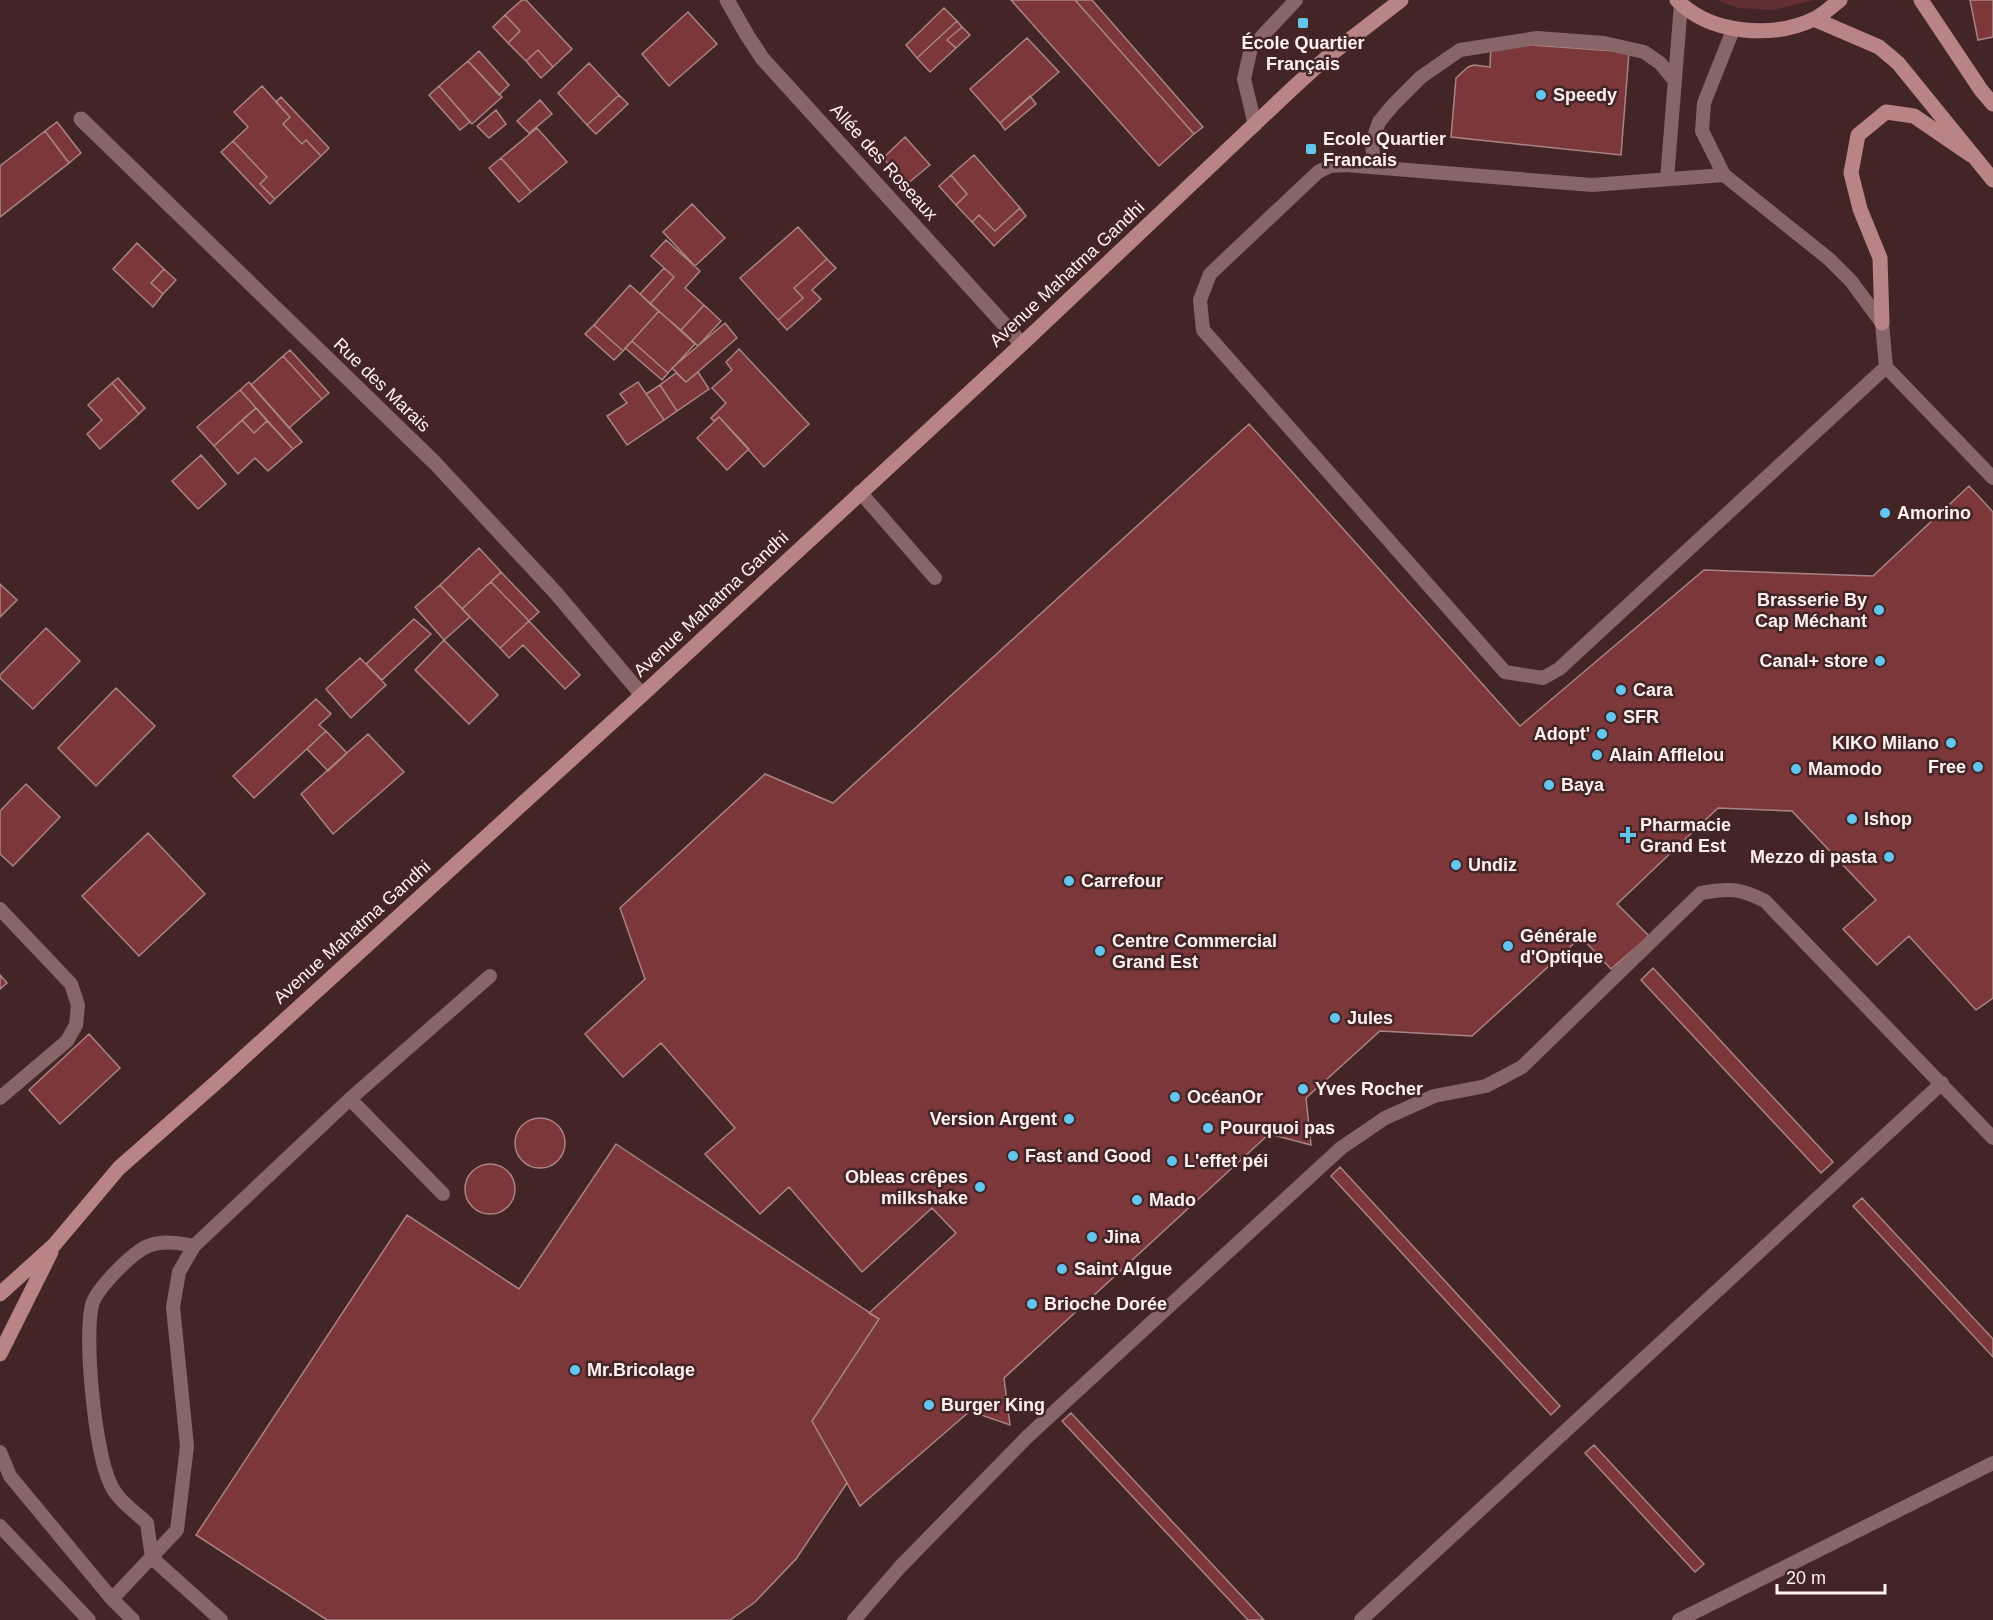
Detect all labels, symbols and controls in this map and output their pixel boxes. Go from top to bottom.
marker: École Quartier Français [1296,16,1310,30]
place label: École Quartier Français [1241,32,1365,74]
place label: Speedy [1553,85,1617,105]
marker: Speedy [1534,88,1548,102]
street label: Allée des Roseaux [826,100,942,224]
place label: Ecole Quartier Francais [1323,129,1446,170]
marker: Ecole Quartier Francais [1304,142,1318,156]
street label: Avenue Mahatma Gandhi [986,197,1148,351]
street label: Rue des Marais [330,334,434,436]
place label: Amorino [1897,503,1971,523]
marker: Amorino [1878,506,1892,520]
street label: Avenue Mahatma Gandhi [630,527,792,681]
place label: Brasserie By Cap Méchant [1755,590,1867,631]
marker: Brasserie By Cap Méchant [1872,603,1886,617]
place label: Canal+ store [1759,651,1868,671]
marker: Canal+ store [1873,654,1887,668]
place label: Cara [1633,680,1674,700]
marker: Cara [1614,683,1628,697]
place label: SFR [1623,707,1659,727]
marker: SFR [1604,710,1618,724]
place label: Adopt' [1534,724,1590,744]
marker: Adopt' [1595,727,1609,741]
place label: KIKO Milano [1832,733,1939,753]
marker: KIKO Milano [1944,736,1958,750]
place label: Alain Afflelou [1609,745,1724,765]
marker: Alain Afflelou [1590,748,1604,762]
place label: Free [1928,757,1966,777]
place label: Mamodo [1808,759,1882,779]
marker: Free [1971,760,1985,774]
marker: Mamodo [1789,762,1803,776]
place label: Baya [1561,775,1605,795]
marker: Baya [1542,778,1556,792]
place label: Ishop [1864,809,1912,829]
marker: Ishop [1845,812,1859,826]
place label: Pharmacie Grand Est [1640,815,1731,856]
marker: Pharmacie Grand Est [1621,828,1635,842]
place label: Mezzo di pasta [1750,847,1878,867]
marker: Mezzo di pasta [1882,850,1896,864]
place label: Undiz [1468,855,1517,875]
street label: Avenue Mahatma Gandhi [270,856,434,1008]
marker: Undiz [1449,858,1463,872]
place label: Carrefour [1081,871,1163,891]
marker: Carrefour [1062,874,1076,888]
place label: Générale d'Optique [1520,926,1603,967]
place label: Centre Commercial Grand Est [1112,931,1277,972]
marker: Générale d'Optique [1501,939,1515,953]
marker: Centre Commercial Grand Est [1093,944,1107,958]
place label: Jules [1347,1008,1393,1028]
marker: Jules [1328,1011,1342,1025]
place label: Yves Rocher [1315,1079,1423,1099]
marker: Yves Rocher [1296,1082,1310,1096]
place label: OcéanOr [1187,1087,1263,1107]
marker: OcéanOr [1168,1090,1182,1104]
place label: Version Argent [930,1109,1057,1129]
marker: Version Argent [1062,1112,1076,1126]
place label: Pourquoi pas [1220,1118,1335,1138]
marker: Pourquoi pas [1201,1121,1215,1135]
place label: Fast and Good [1025,1146,1151,1166]
marker: Fast and Good [1006,1149,1020,1163]
place label: L'effet péi [1184,1151,1268,1171]
marker: L'effet péi [1165,1154,1179,1168]
place label: Obleas crêpes milkshake [845,1167,968,1208]
marker: Obleas crêpes milkshake [973,1180,987,1194]
place label: Mado [1149,1190,1196,1210]
marker: Mado [1130,1193,1144,1207]
place label: Jina [1104,1227,1141,1247]
marker: Jina [1085,1230,1099,1244]
place label: Saint Algue [1074,1259,1172,1279]
marker: Saint Algue [1055,1262,1069,1276]
place label: Brioche Dorée [1044,1294,1167,1314]
marker: Brioche Dorée [1025,1297,1039,1311]
place label: Mr.Bricolage [587,1360,695,1380]
marker: Mr.Bricolage [568,1363,582,1377]
place label: Burger King [941,1395,1045,1415]
marker: Burger King [922,1398,936,1412]
scale bar [1777,1557,1885,1595]
text: 20 m [1786,1568,1826,1588]

